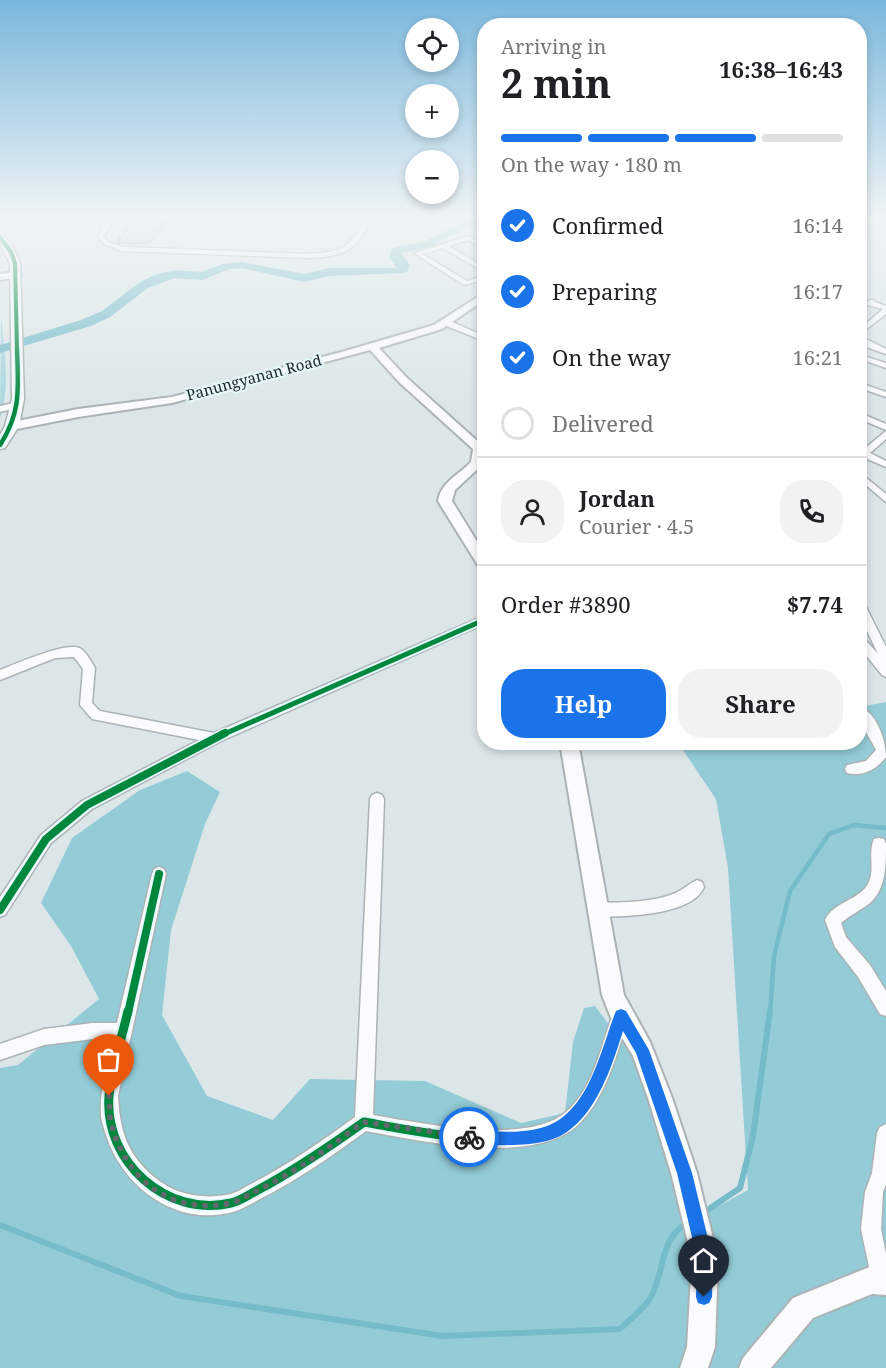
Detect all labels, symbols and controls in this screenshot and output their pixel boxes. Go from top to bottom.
map controls [405,18,459,204]
button: locate [405,18,459,72]
text: Arriving in [501,33,606,60]
text: 16:38–16:43 [719,54,843,84]
text: 2 min [501,56,611,109]
button: + [405,84,459,138]
button: − [405,150,459,204]
text: On the way · 180 m [501,151,682,178]
icon: check [501,209,534,242]
text: Confirmed [552,210,663,240]
text: 16:14 [793,212,843,239]
icon: check [501,275,534,308]
text: Preparing [552,276,657,306]
text: 16:17 [793,278,843,305]
icon: check [501,341,534,374]
text: On the way [552,342,671,372]
text: 16:21 [793,344,843,371]
street label: Panungyanan Road [184,349,324,405]
text: Delivered [552,408,654,438]
button: person [501,480,564,543]
button: phone [780,480,843,543]
text: Jordan [579,483,655,513]
text: Courier · 4.5 [579,513,694,540]
text: Order #3890 [501,589,631,619]
text: $7.74 [787,589,843,619]
button: Help [501,669,666,738]
button: Share [678,669,843,738]
pin [83,1034,134,1096]
icon: bag [92,1043,125,1076]
courier [439,1107,499,1167]
icon: bike [453,1121,486,1154]
pin [678,1235,729,1297]
icon: home [687,1244,720,1277]

